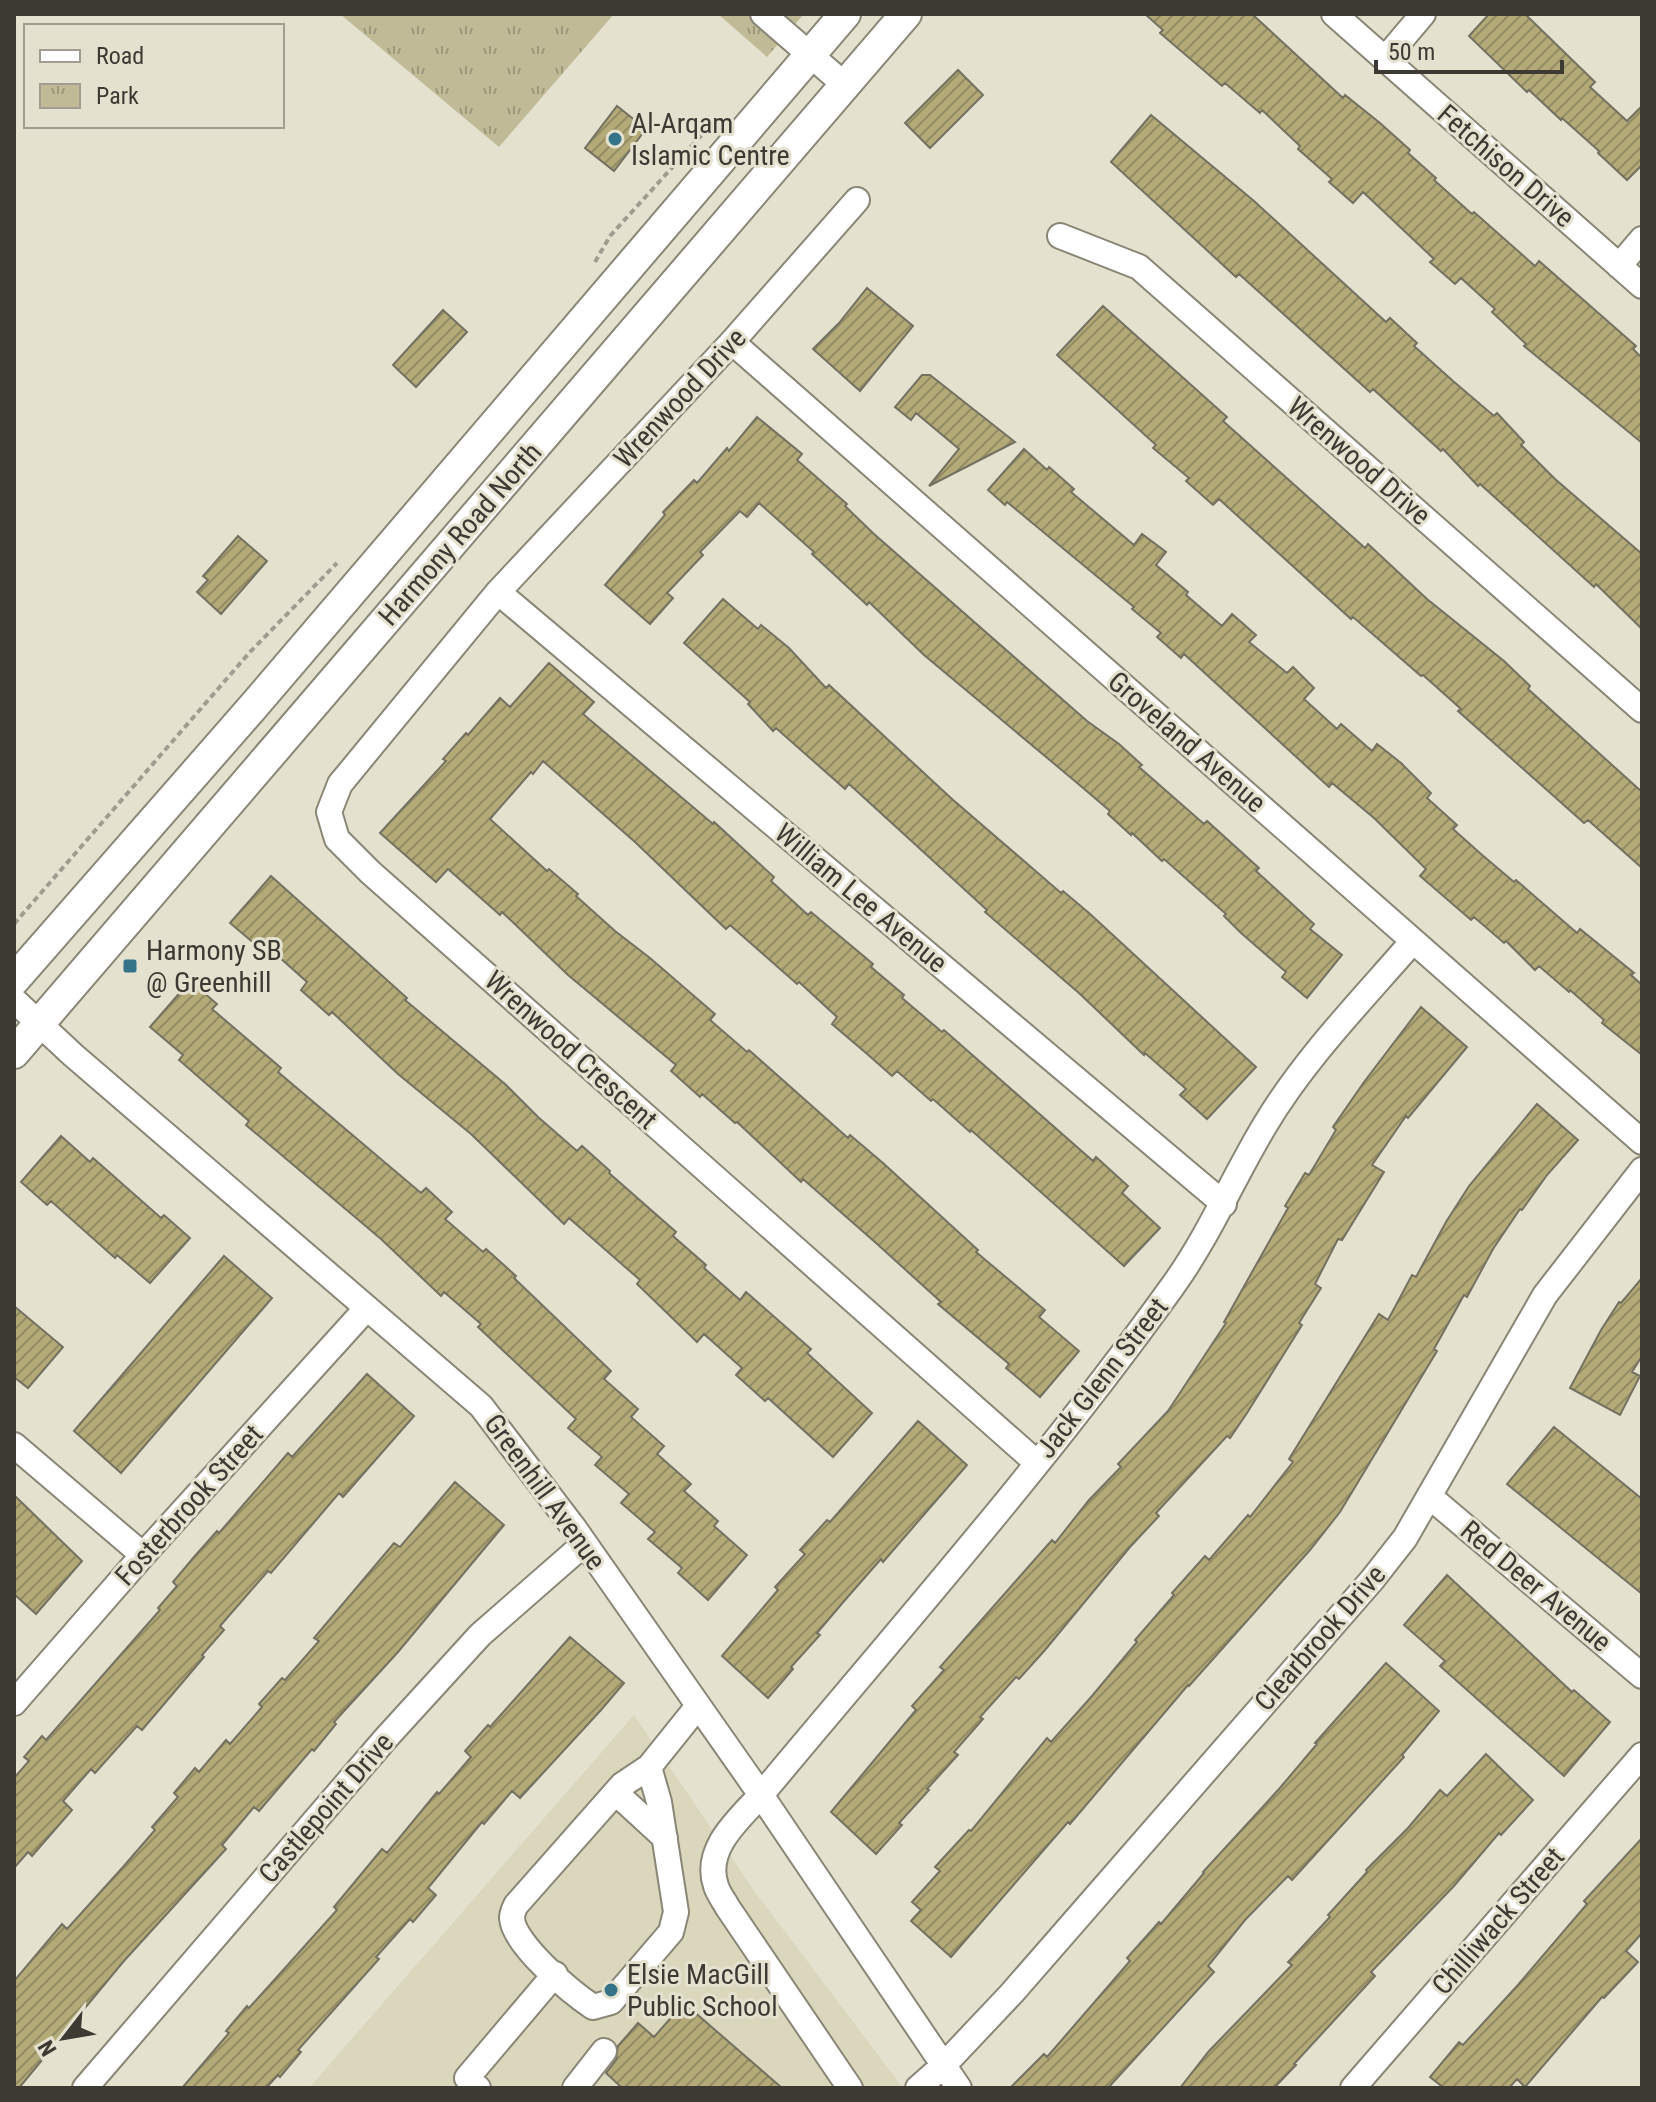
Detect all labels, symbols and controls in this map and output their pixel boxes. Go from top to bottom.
legend [24,24,284,128]
scale bar [1376,24,1562,74]
text: 50 m [1388,38,1435,66]
text: Road [96,42,144,70]
text: Park [96,82,139,110]
street label: Fetchison Drive [1431,98,1581,234]
place label: Al-Arqam Islamic Centre [631,107,790,172]
marker: Al-Arqam Islamic Centre [606,130,624,148]
street label: Wrenwood Drive [607,321,753,475]
street label: Wrenwood Drive [1281,390,1437,532]
street label: Harmony Road North [372,436,548,632]
street label: Groveland Avenue [1101,665,1273,819]
street label: William Lee Avenue [768,816,954,980]
place label: Harmony SB @ Greenhill [146,934,282,999]
marker: Harmony SB @ Greenhill [121,957,139,975]
street label: Wrenwood Crescent [478,964,664,1136]
street label: Jack Glenn Street [1029,1291,1175,1465]
street label: Greenhill Avenue [477,1408,613,1576]
street label: Fosterbrook Street [108,1418,270,1592]
street label: Red Deer Avenue [1454,1514,1618,1658]
street label: Clearbrook Drive [1248,1558,1392,1718]
street label: Castlepoint Drive [252,1726,400,1890]
street label: Chilliwack Street [1425,1841,1571,2001]
place label: Elsie MacGill Public School [627,1958,778,2023]
marker: Elsie MacGill Public School [602,1981,620,1999]
north arrow [24,1998,104,2078]
text: N [33,2036,61,2060]

